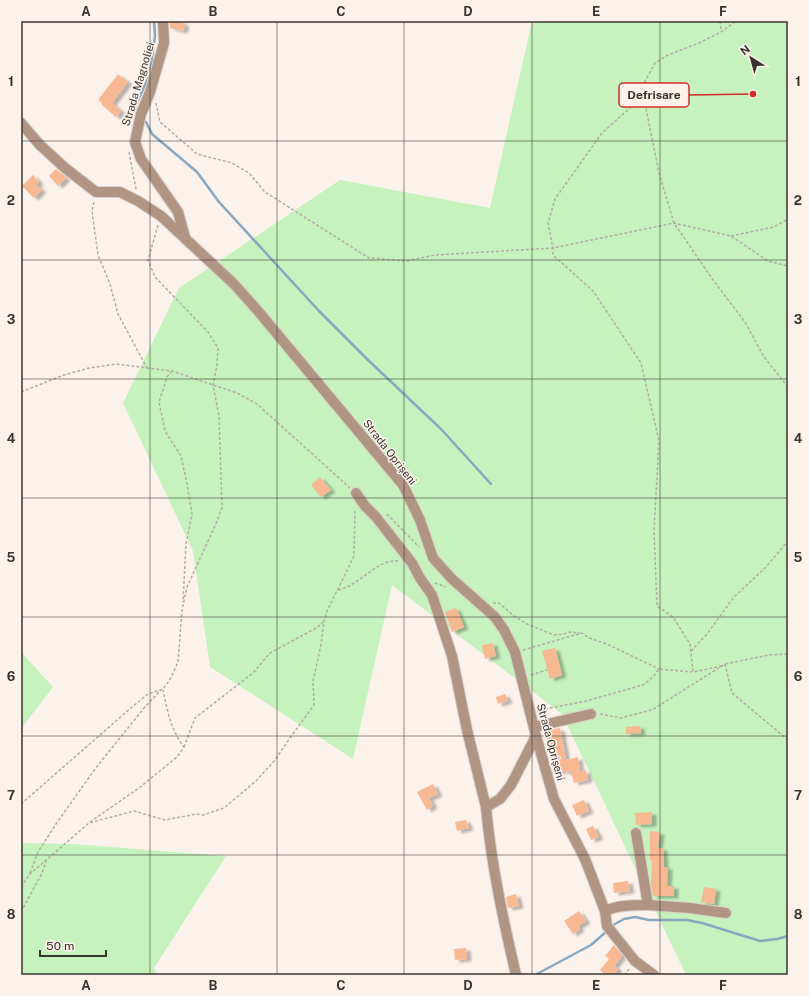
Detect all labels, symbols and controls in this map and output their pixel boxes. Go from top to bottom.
text: A [81,4,91,19]
text: B [209,4,218,19]
text: C [336,4,346,19]
text: D [463,4,473,19]
text: E [592,4,600,19]
text: F [719,4,727,19]
north arrow [731,38,771,78]
street label: Strada Magnoliei [120,41,156,127]
text: N [738,43,752,57]
text: 1 [8,74,14,89]
text: 1 [795,74,801,89]
callout: Defrisare [619,83,689,107]
text: Defrisare [627,88,681,102]
text: 2 [7,193,15,208]
text: 2 [794,193,802,208]
text: 3 [7,312,16,327]
text: 3 [794,312,803,327]
street label: Strada Oprișeni [361,417,419,487]
text: 4 [7,431,16,446]
text: 4 [794,431,803,446]
text: 5 [7,550,16,565]
text: 5 [794,550,803,565]
text: 6 [7,669,16,684]
text: 6 [794,669,803,684]
street label: Strada Oprișeni [535,702,567,782]
text: 7 [7,788,15,803]
text: 7 [794,788,802,803]
text: 8 [7,907,16,922]
text: 8 [794,907,803,922]
scale bar [40,932,106,958]
text: 50 m [46,939,74,953]
text: A [81,978,91,993]
text: B [209,978,218,993]
text: C [336,978,346,993]
text: D [463,978,473,993]
text: E [592,978,600,993]
text: F [719,978,727,993]

